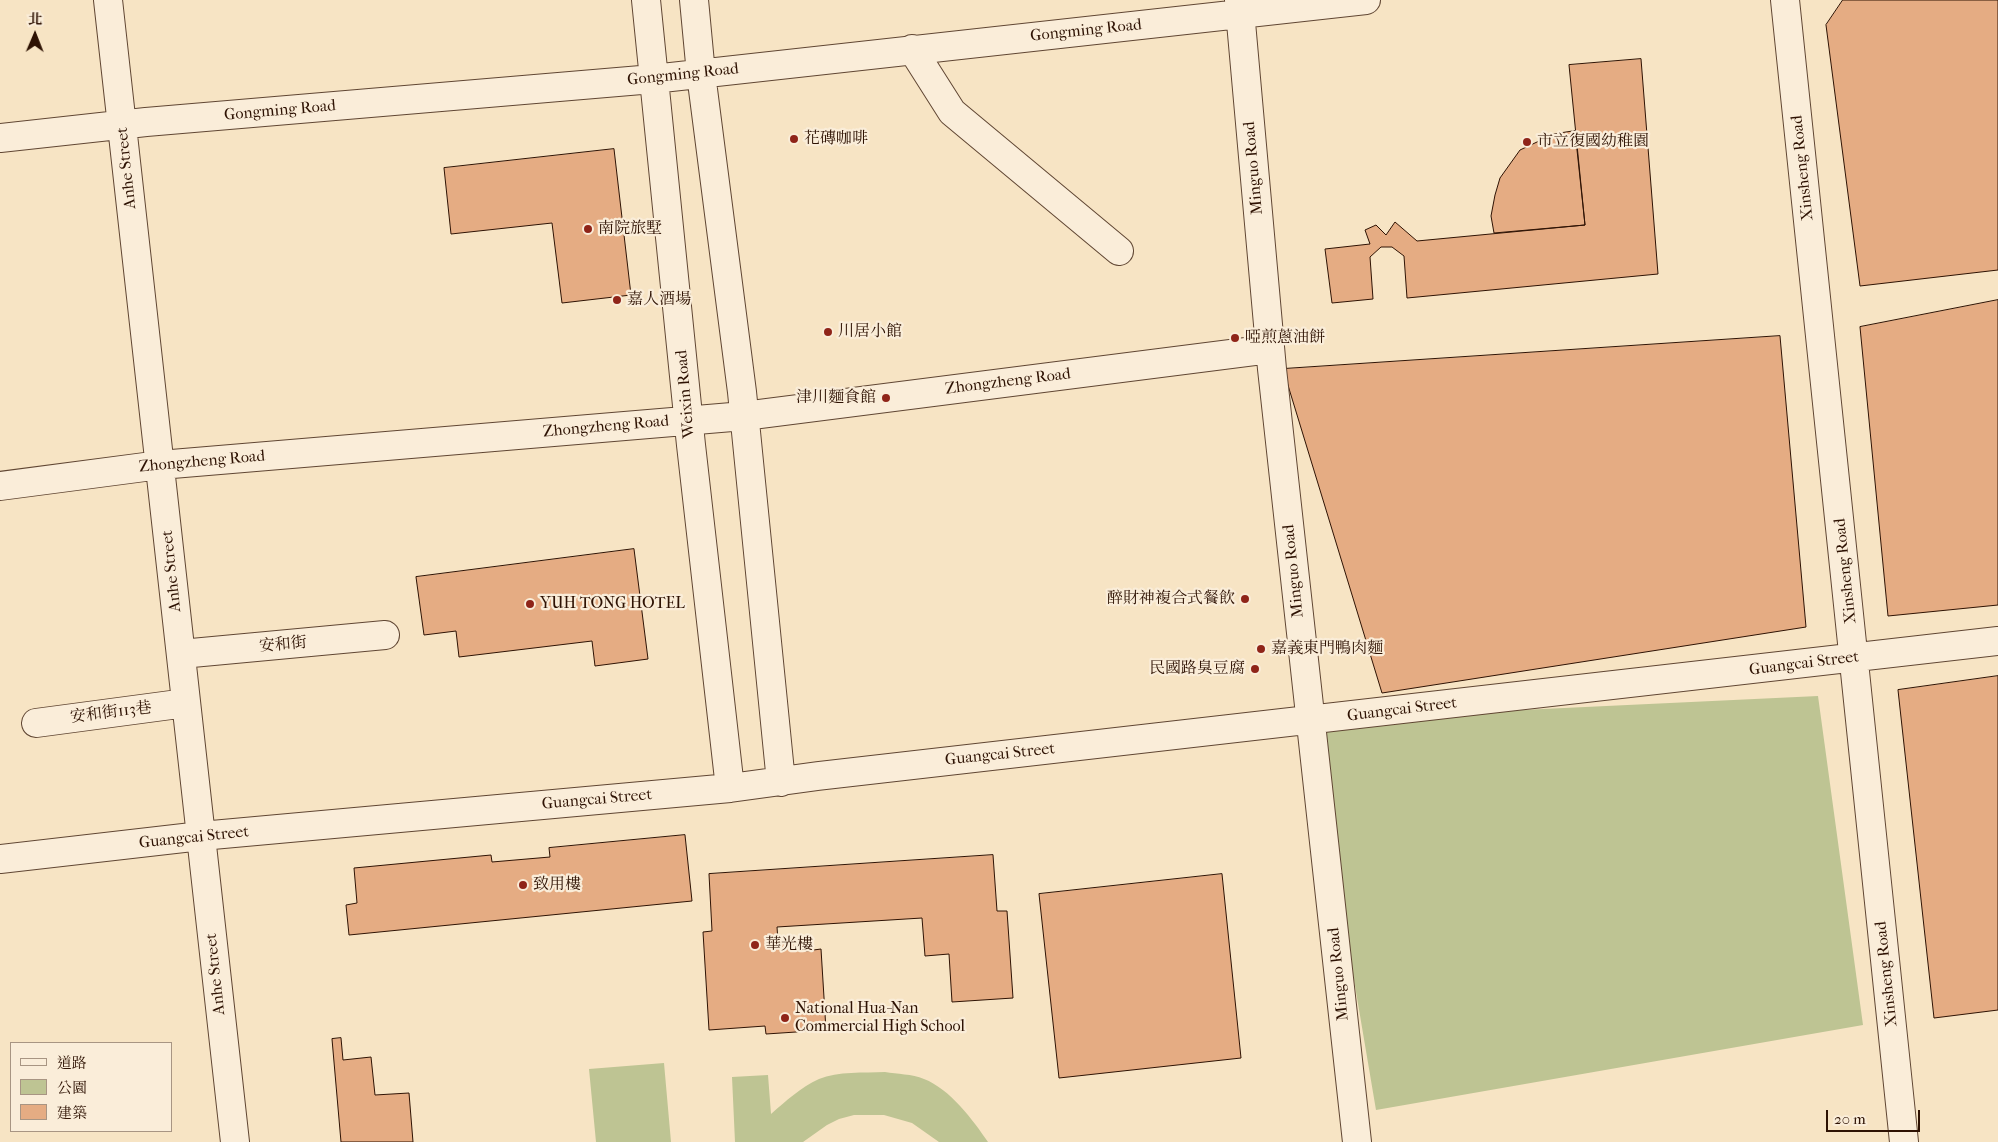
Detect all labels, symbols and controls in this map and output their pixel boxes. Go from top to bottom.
north arrow [10,10,60,60]
text: 北 [28,11,42,28]
street label: Gongming Road [1029,16,1143,46]
street label: Gongming Road [626,60,740,90]
street label: Gongming Road [223,97,337,125]
street label: Xinsheng Road [1788,114,1818,222]
street label: Minguo Road [1240,121,1268,215]
street label: Anhe Street [113,126,141,210]
place label: 花磚咖啡 [804,129,868,149]
place label: 市立復國幼稚園 [1537,132,1649,152]
marker: 花磚咖啡 [788,133,800,145]
marker: 市立復國幼稚園 [1521,136,1533,148]
place label: 南院旅墅 [598,219,662,239]
marker: 南院旅墅 [582,223,594,235]
place label: 嘉人酒場 [627,290,691,310]
marker: 嘉人酒場 [611,294,623,306]
place label: 川居小館 [838,322,902,342]
marker: 川居小館 [822,326,834,338]
place label: 啞煎蔥油餅 [1245,328,1325,348]
marker: 啞煎蔥油餅 [1229,332,1241,344]
street label: Weixin Road [673,349,699,439]
street label: Zhongzheng Road [944,365,1072,399]
place label: 津川麵食館 [796,388,876,408]
marker: 津川麵食館 [880,392,892,404]
street label: Zhongzheng Road [542,412,670,442]
street label: Zhongzheng Road [138,447,266,477]
street label: Xinsheng Road [1831,517,1861,625]
street label: Minguo Road [1280,523,1308,619]
street label: Anhe Street [158,529,186,613]
place label: 醉財神複合式餐飲 [1107,589,1235,609]
marker: 醉財神複合式餐飲 [1239,593,1251,605]
place label: YUH TONG HOTEL [540,594,685,614]
marker: YUH TONG HOTEL [524,598,536,610]
street label: 安和街 [258,633,308,657]
place label: 嘉義東門鴨肉麵 [1271,639,1383,659]
marker: 嘉義東門鴨肉麵 [1255,643,1267,655]
street label: Guangcai Street [1748,648,1860,680]
place label: 民國路臭豆腐 [1149,659,1245,679]
marker: 民國路臭豆腐 [1249,663,1261,675]
street label: Guangcai Street [1346,694,1458,726]
street label: 安和街113巷 [69,698,153,728]
street label: Guangcai Street [944,740,1056,770]
street label: Guangcai Street [541,786,653,814]
street label: Guangcai Street [138,823,250,853]
place label: 致用樓 [533,875,581,895]
marker: 致用樓 [517,879,529,891]
street label: Xinsheng Road [1872,920,1902,1028]
street label: Minguo Road [1325,926,1353,1022]
street label: Anhe Street [202,932,230,1016]
place label: 華光樓 [765,935,813,955]
marker: 華光樓 [749,939,761,951]
place label: National Hua-Nan Commercial High School [795,999,965,1037]
marker: National Hua-Nan Commercial High School [779,1012,791,1024]
legend [10,1042,172,1132]
text: 道路 [57,1054,87,1072]
text: 公園 [57,1079,87,1097]
scale bar [1828,1100,1922,1132]
text: 建築 [57,1104,87,1122]
text: 20 m [1834,1110,1866,1128]

